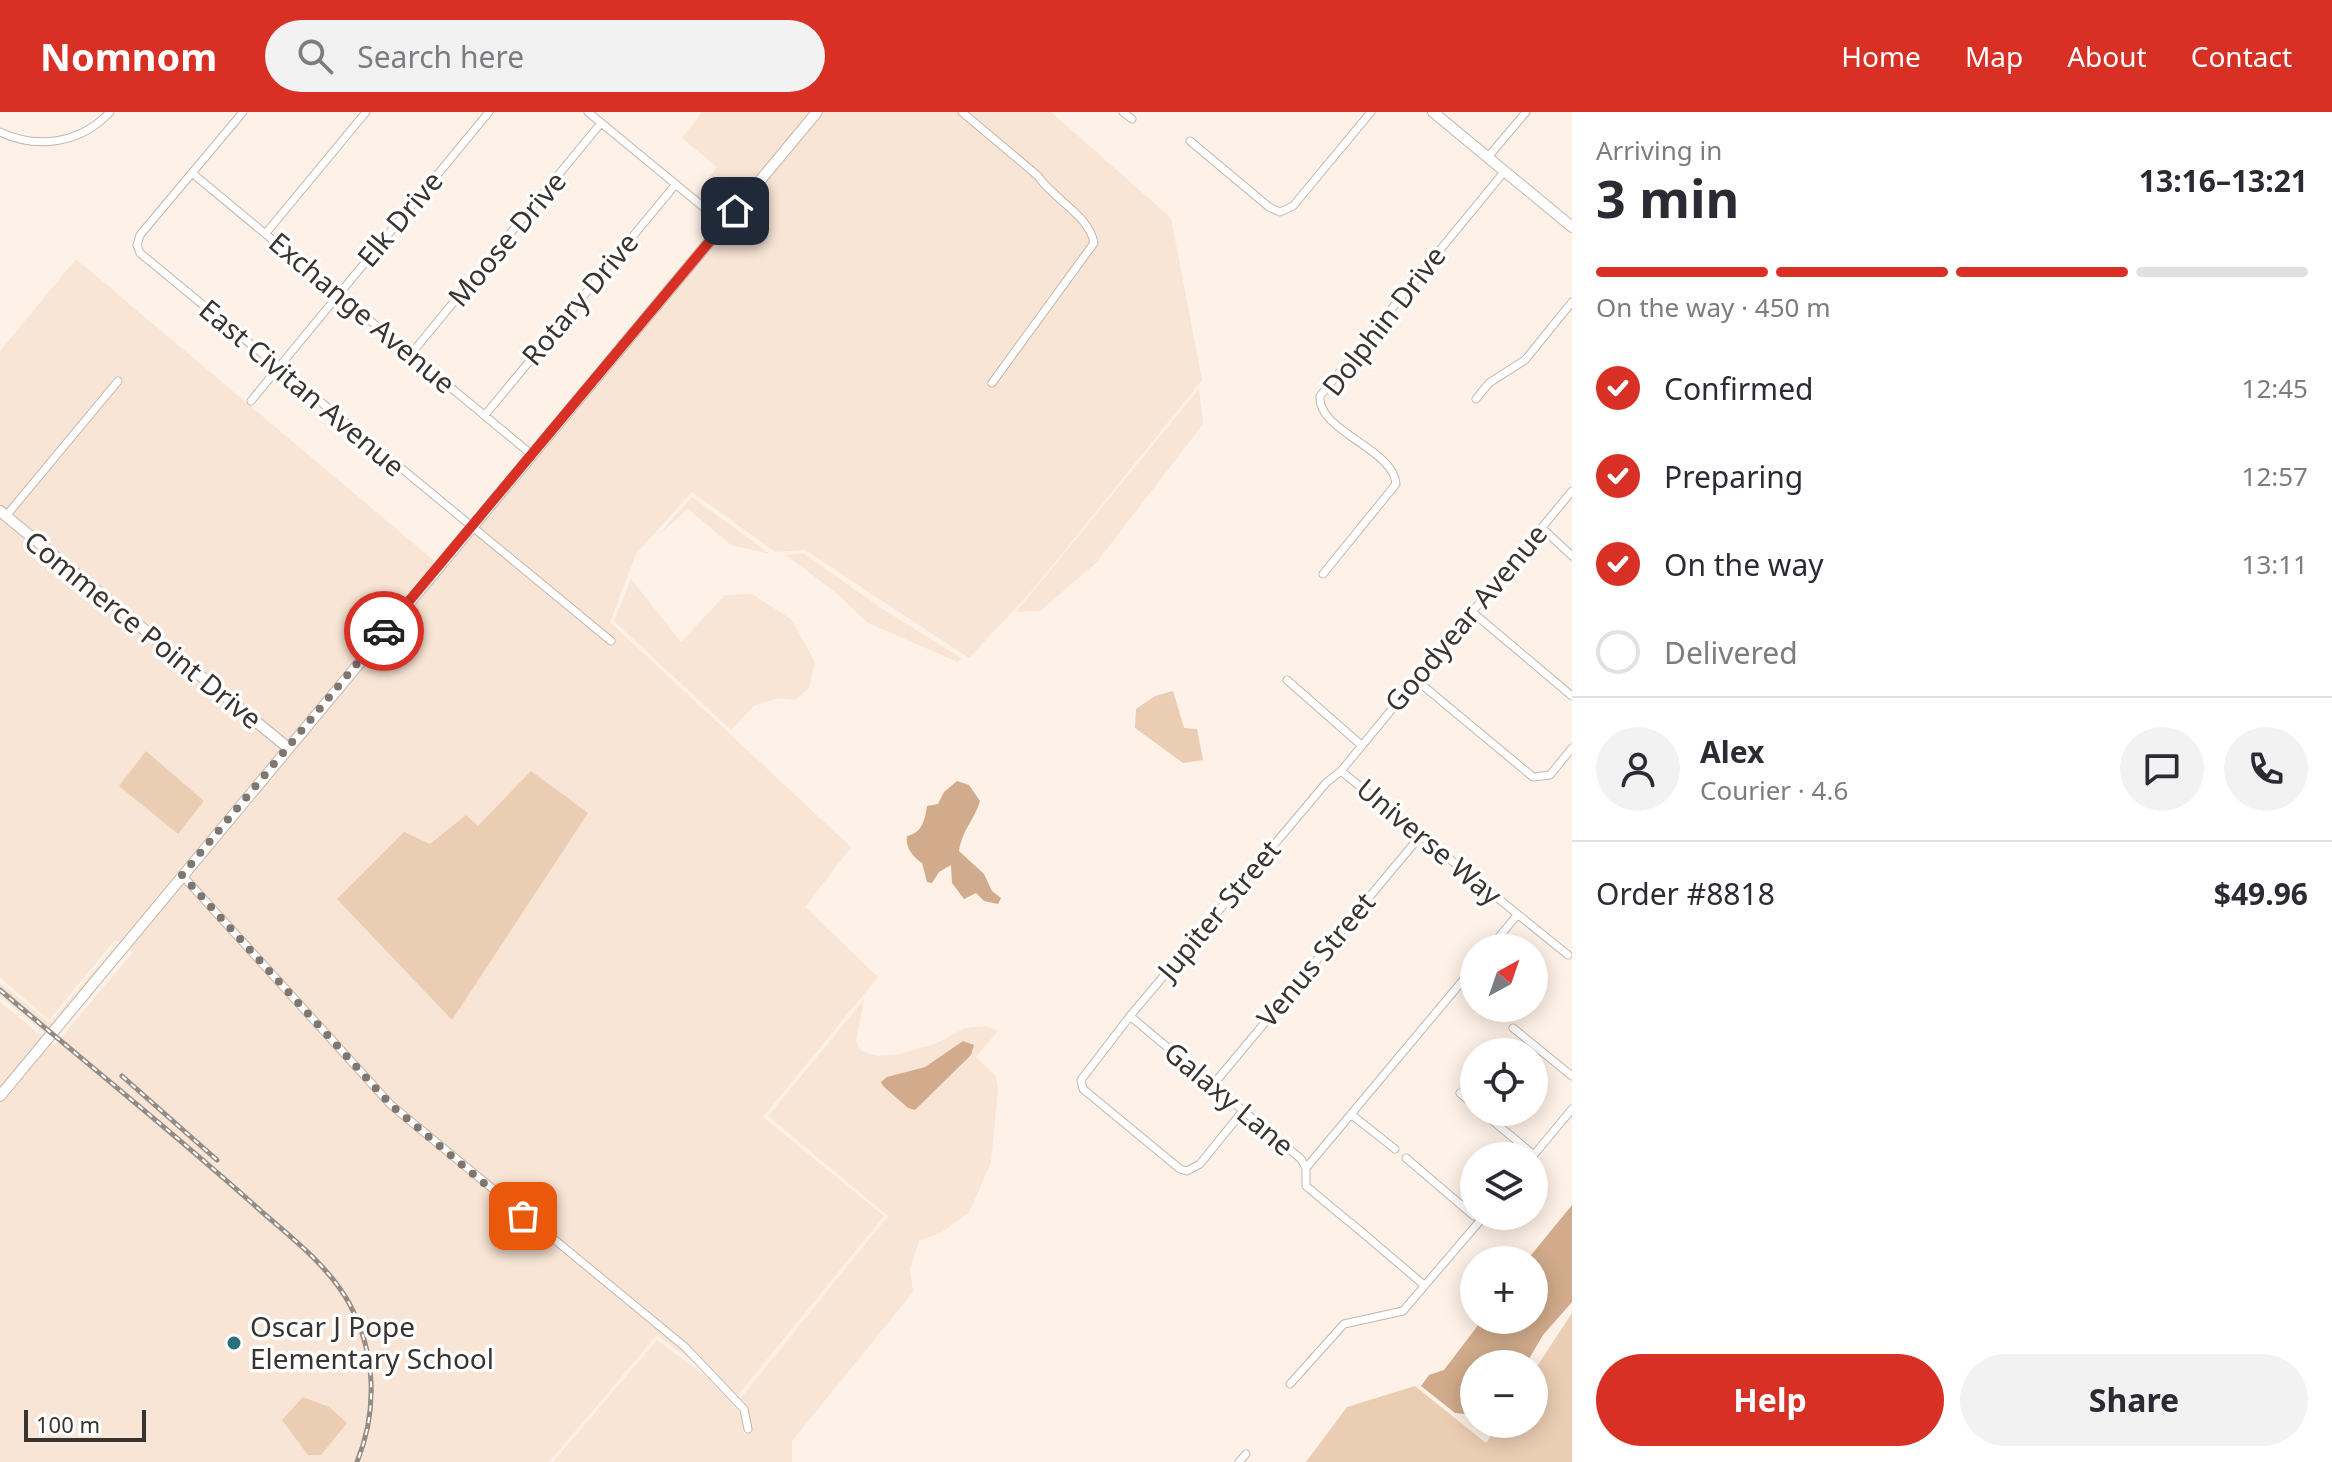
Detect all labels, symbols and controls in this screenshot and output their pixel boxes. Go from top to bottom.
search box [265,20,825,92]
text: Nomnom [40,30,217,82]
icon: search [293,34,337,78]
text: Search here [357,36,524,77]
text: Home [1841,37,1921,75]
text: Map [1965,37,2023,75]
text: About [2067,37,2147,75]
text: Contact [2191,37,2292,75]
text: Arriving in [1596,132,1722,168]
text: 13:16–13:21 [2139,160,2308,201]
street label: Elk Drive [348,162,451,274]
text: 3 min [1596,162,1739,233]
street label: Moose Drive [439,163,574,314]
pin [701,177,769,245]
icon: home [713,189,757,233]
street label: Exchange Avenue [261,223,464,401]
street label: Rotary Drive [512,224,646,373]
street label: Dolphin Drive [1313,238,1454,403]
text: On the way · 450 m [1596,289,1830,325]
street label: East Civitan Avenue [192,290,413,484]
icon: check [1596,366,1640,410]
text: Confirmed [1664,368,1814,409]
text: 12:45 [2242,370,2308,406]
icon: check [1596,454,1640,498]
text: Preparing [1664,456,1803,497]
text: 12:57 [2242,458,2308,494]
street label: Goodyear Avenue [1375,515,1555,719]
street label: Commerce Point Drive [17,522,270,737]
icon: check [1596,542,1640,586]
text: On the way [1664,544,1824,585]
text: 13:11 [2242,546,2308,582]
courier [344,591,424,671]
icon: car [362,609,406,653]
text: Delivered [1664,632,1798,673]
button: person [1596,727,1680,811]
button: chat [2120,727,2204,811]
button: phone [2224,727,2308,811]
text: Alex [1700,731,1764,772]
street label: Universe Way [1349,769,1511,914]
text: Courier · 4.6 [1700,772,1848,808]
street label: Jupiter Street [1146,831,1288,990]
text: Order #8818 [1596,873,1775,914]
text: $49.96 [2214,873,2308,914]
street label: Venus Street [1247,884,1383,1035]
north arrow [1460,934,1548,1022]
map controls [1460,934,1548,1438]
street label: Galaxy Lane [1157,1033,1303,1164]
button: locate [1460,1038,1548,1126]
button: layers [1460,1142,1548,1230]
pin [489,1182,557,1250]
icon: bag [501,1194,545,1238]
button: + [1460,1246,1548,1334]
place label: Oscar J Pope Elementary School [250,1307,494,1377]
marker: Oscar J Pope Elementary School [225,1334,243,1352]
button: − [1460,1350,1548,1438]
button: Help [1596,1354,1944,1446]
button: Share [1960,1354,2308,1446]
scale bar [24,1406,146,1442]
text: 100 m [36,1409,100,1439]

